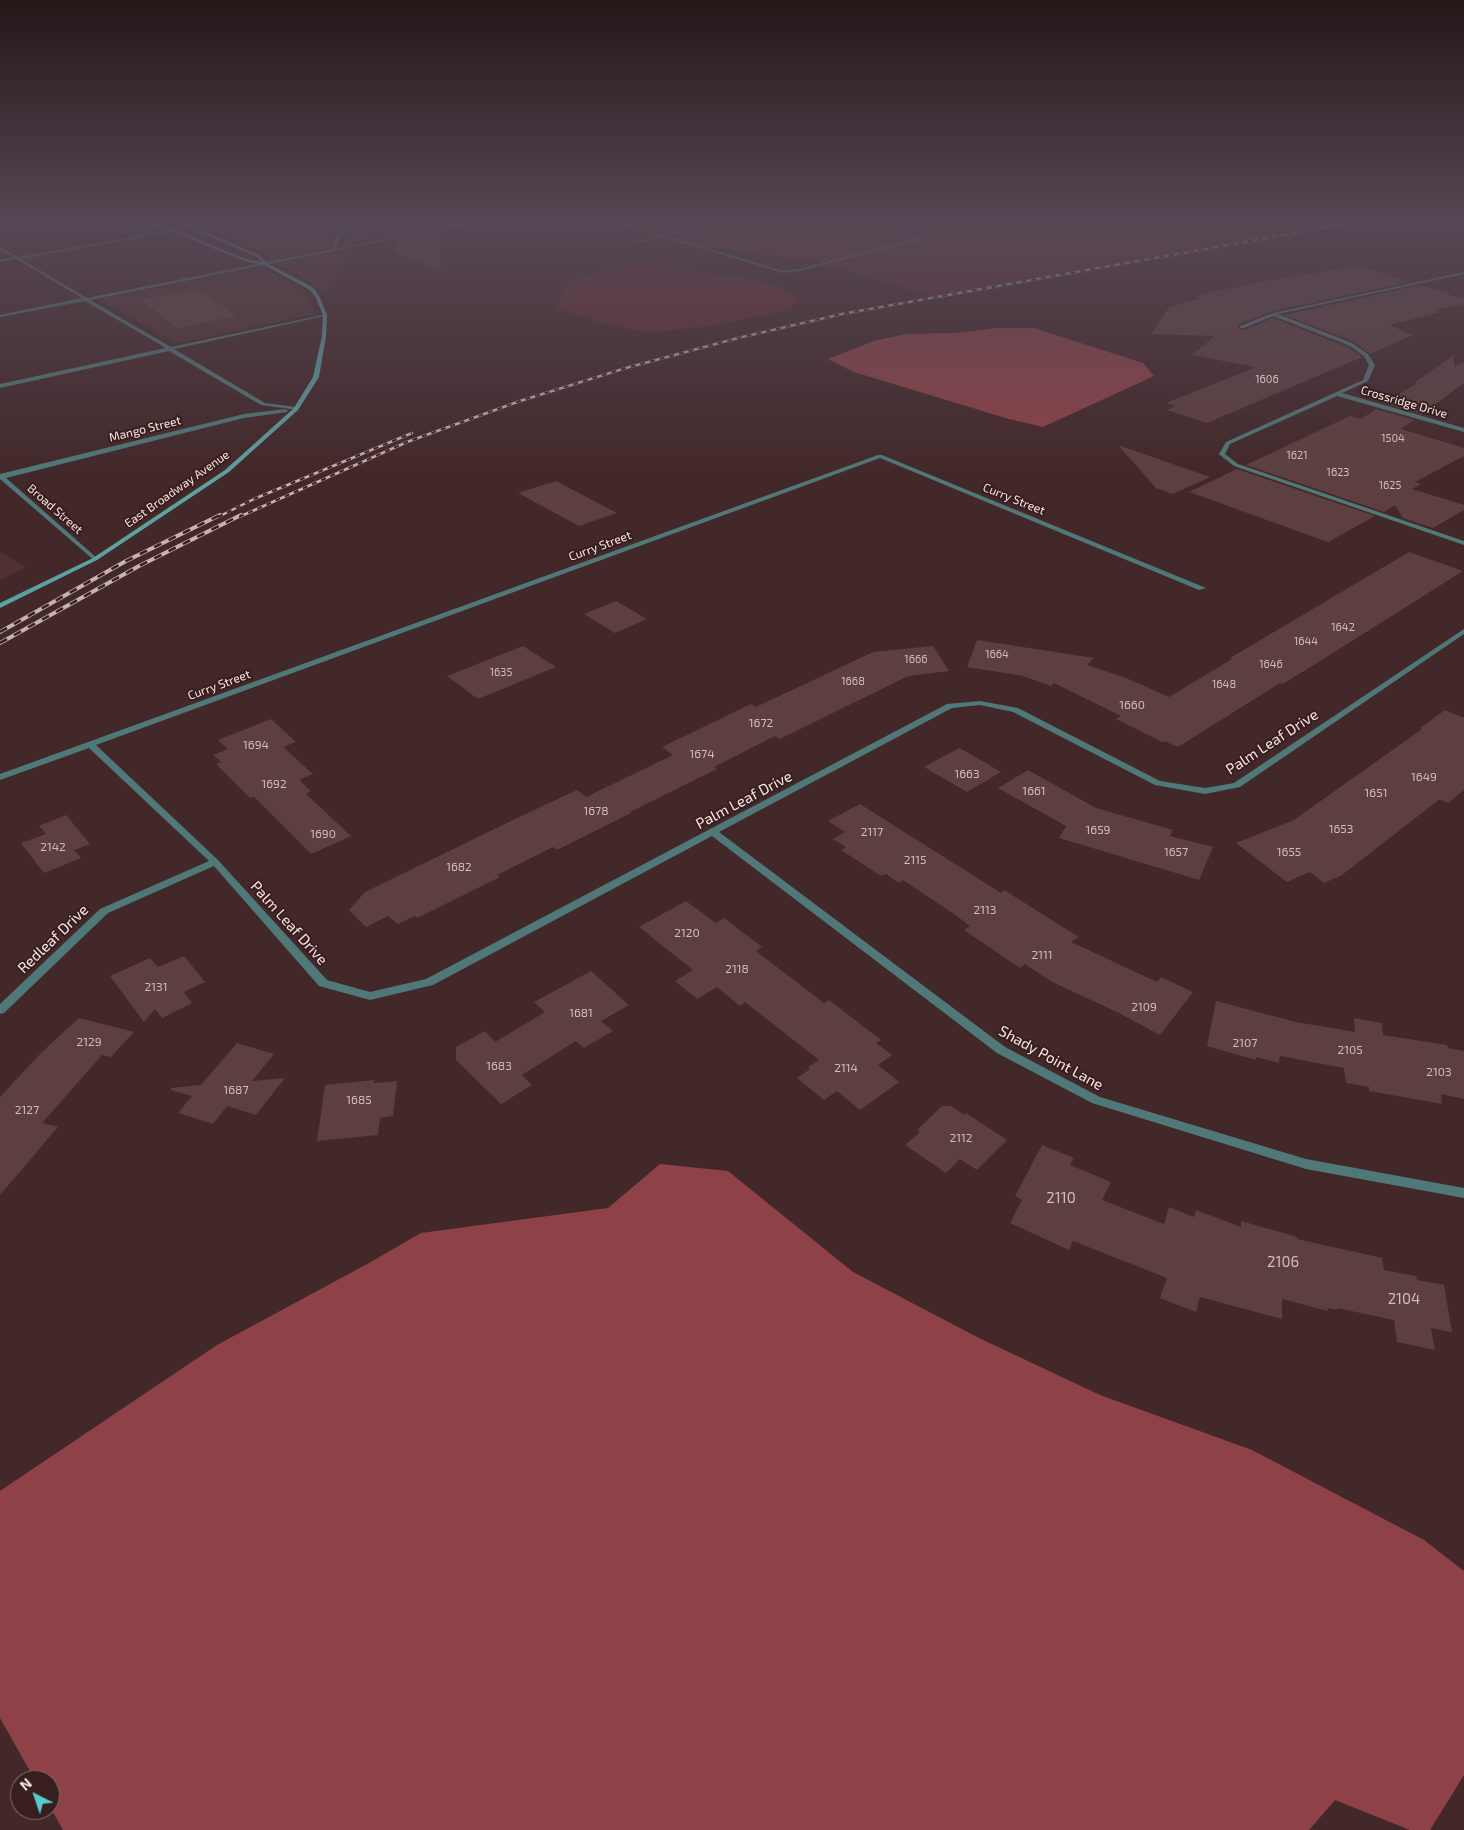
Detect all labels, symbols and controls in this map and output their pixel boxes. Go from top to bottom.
house number: 1606 [1255,372,1279,386]
street label: Crossridge Drive [1359,383,1449,421]
street label: Mango Street [108,413,182,445]
house number: 1504 [1381,431,1405,445]
street label: East Broadway Avenue [122,447,232,531]
house number: 1621 [1286,448,1308,462]
house number: 1623 [1327,465,1349,479]
house number: 1625 [1379,478,1401,492]
street label: Curry Street [981,480,1047,518]
street label: Broad Street [24,481,86,537]
street label: Curry Street [567,528,633,564]
house number: 1642 [1331,620,1355,634]
house number: 1644 [1294,634,1318,648]
house number: 1664 [985,647,1009,661]
house number: 1666 [904,652,928,666]
house number: 1646 [1259,657,1283,671]
house number: 1635 [490,665,512,679]
street label: Curry Street [186,667,252,703]
house number: 1668 [841,674,865,688]
house number: 1648 [1212,677,1236,691]
house number: 1660 [1119,698,1145,712]
street label: Palm Leaf Drive [1222,705,1322,779]
house number: 1672 [749,716,773,730]
house number: 1694 [243,738,269,752]
house number: 1674 [689,747,715,761]
street label: Palm Leaf Drive [693,767,795,833]
house number: 1663 [954,767,980,781]
house number: 1649 [1411,770,1437,784]
house number: 1692 [261,777,287,791]
house number: 1661 [1022,784,1046,798]
house number: 1651 [1365,786,1387,800]
house number: 1678 [583,804,609,818]
house number: 1653 [1329,822,1353,836]
house number: 1659 [1086,823,1110,837]
house number: 2117 [861,825,883,839]
house number: 1690 [310,827,336,841]
house number: 2142 [40,840,66,854]
house number: 1657 [1164,845,1188,859]
house number: 1655 [1277,845,1301,859]
house number: 2115 [904,853,926,867]
house number: 1682 [446,860,472,874]
street label: Palm Leaf Drive [247,877,331,969]
street label: Redleaf Drive [14,901,92,977]
house number: 2113 [974,903,996,917]
house number: 2120 [674,926,700,940]
house number: 2111 [1031,948,1053,962]
house number: 2118 [725,962,749,976]
house number: 2131 [145,980,167,994]
house number: 2109 [1131,1000,1157,1014]
house number: 1681 [569,1006,593,1020]
street label: Shady Point Lane [996,1022,1106,1094]
house number: 2129 [76,1035,102,1049]
house number: 2107 [1233,1036,1257,1050]
house number: 2105 [1337,1043,1363,1057]
house number: 1683 [486,1059,512,1073]
house number: 2114 [834,1061,858,1075]
house number: 2103 [1426,1065,1452,1079]
house number: 1687 [223,1083,249,1097]
house number: 1685 [346,1093,372,1107]
house number: 2127 [15,1103,39,1117]
house number: 2112 [949,1131,973,1145]
house number: 2110 [1046,1189,1076,1207]
house number: 2106 [1267,1253,1299,1271]
house number: 2104 [1388,1290,1420,1308]
north arrow [10,1770,60,1820]
text: N [16,1774,35,1794]

